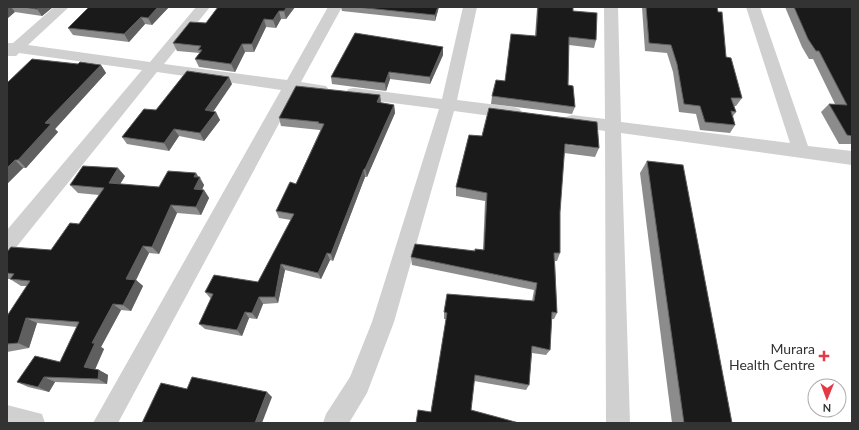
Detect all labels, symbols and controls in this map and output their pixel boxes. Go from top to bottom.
place label: Murara Health Centre [729,340,815,373]
marker: Murara Health Centre [818,350,830,362]
north arrow [807,378,847,418]
text: N [822,402,831,415]

